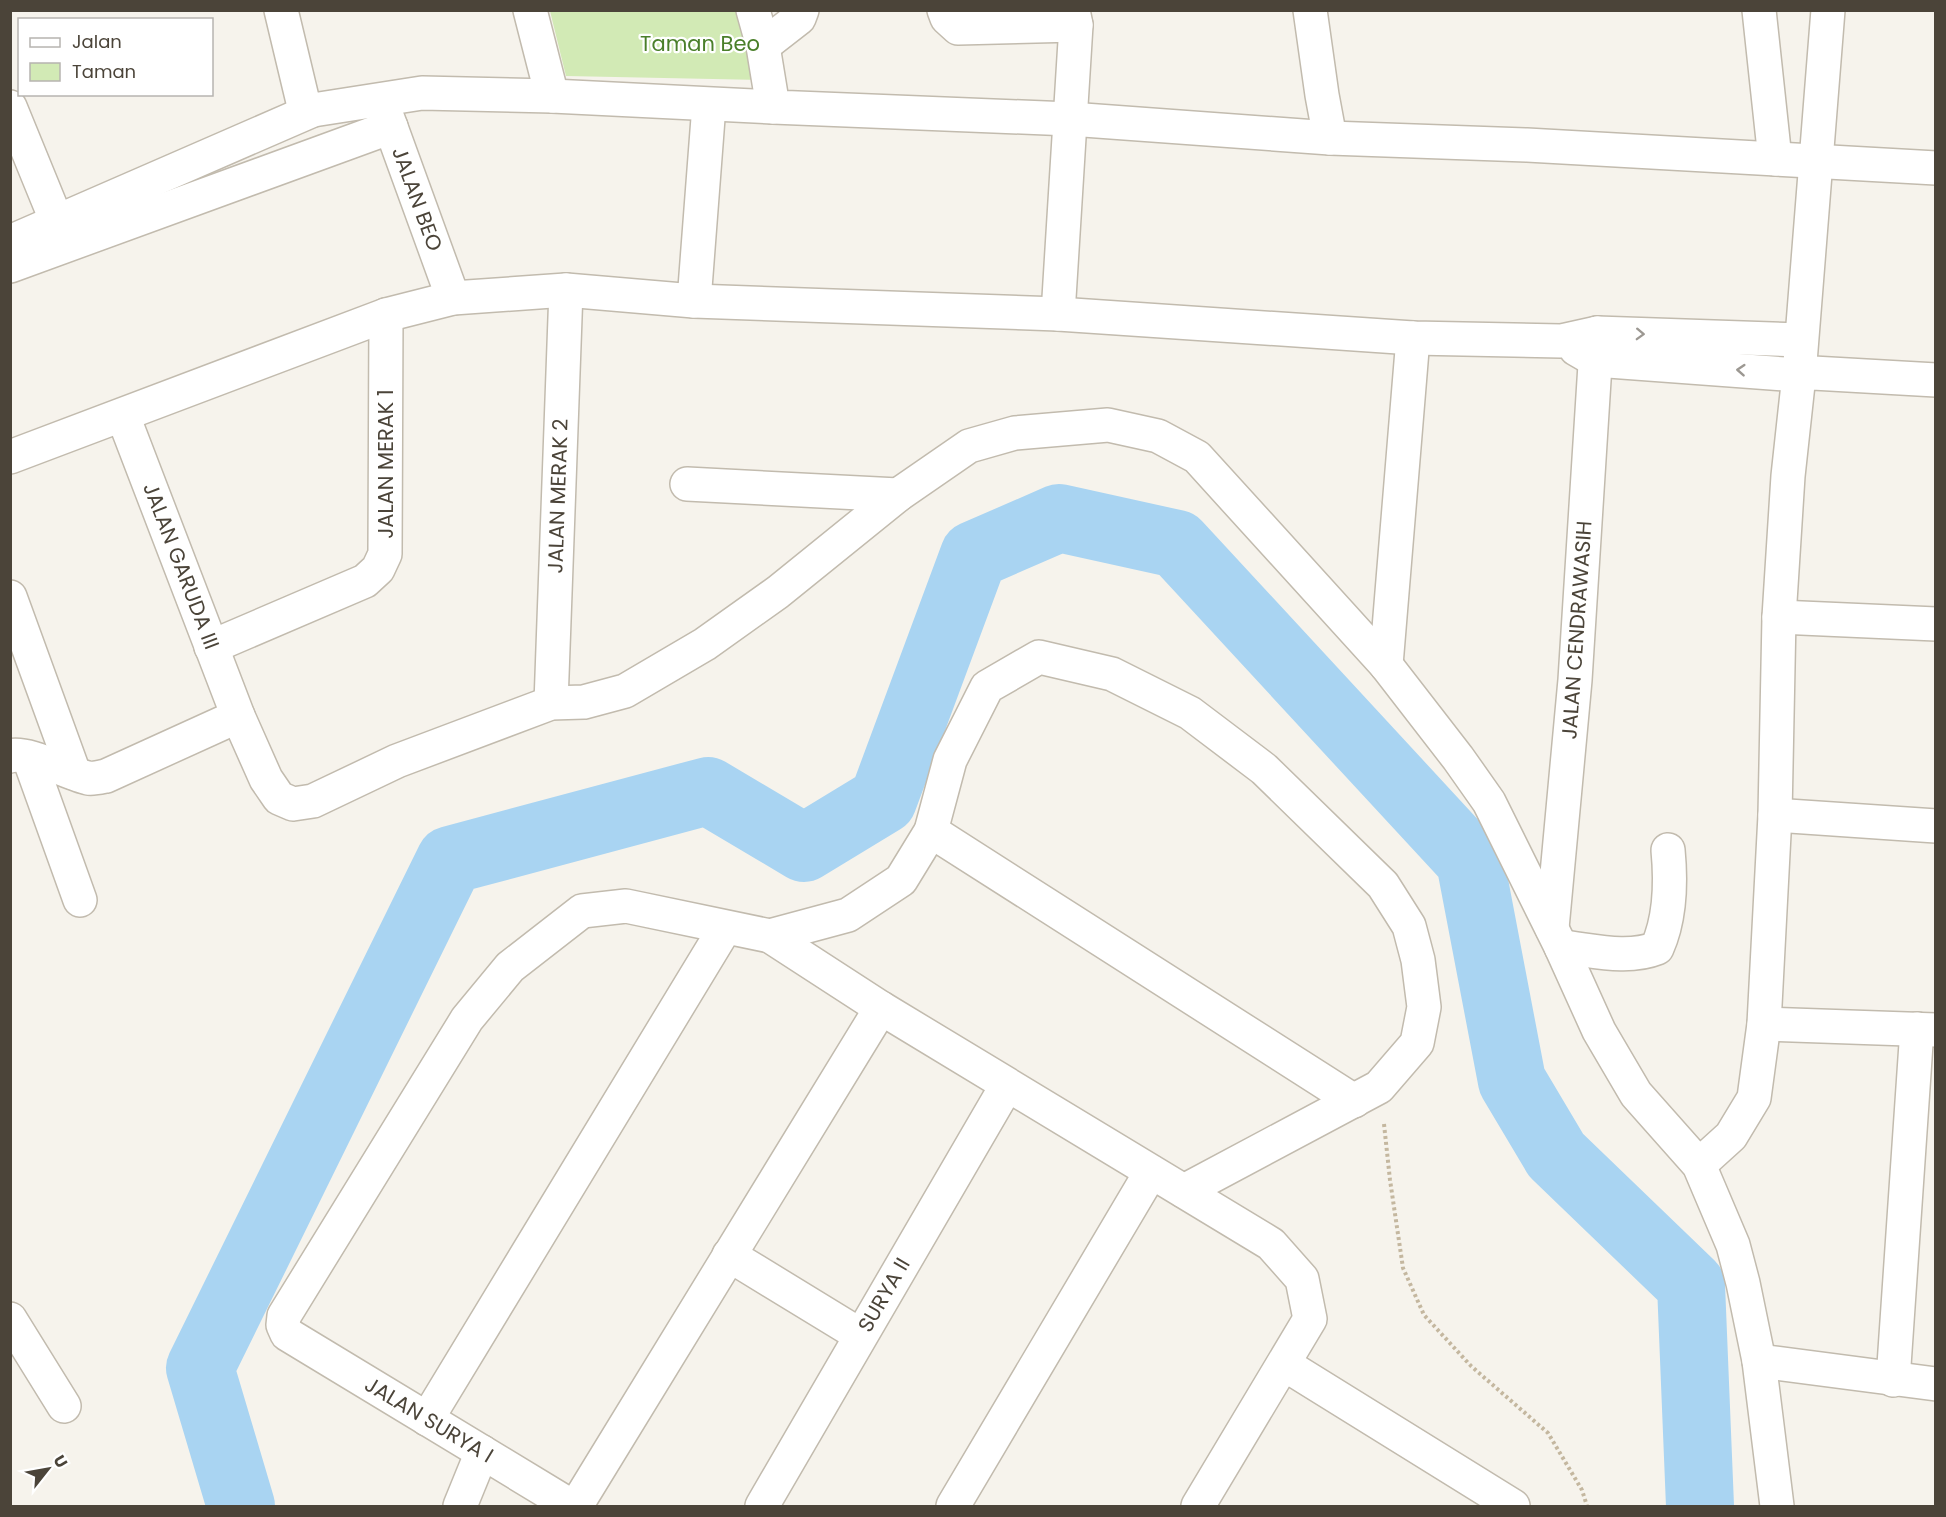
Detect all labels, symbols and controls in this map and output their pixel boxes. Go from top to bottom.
legend [18,18,213,96]
text: Jalan [72,29,122,54]
park label: Taman Beo [640,29,760,58]
text: Taman [72,59,136,84]
street label: JALAN BEO [385,143,450,255]
one-way arrow [1635,328,1644,341]
one-way arrow [1736,364,1745,377]
street label: JALAN MERAK 1 [371,389,400,539]
street label: JALAN MERAK 2 [540,418,575,574]
street label: JALAN GARUDA III [136,478,227,653]
street label: JALAN CENDRAWASIH [1554,520,1599,740]
street label: SURYA II [851,1252,917,1337]
street label: JALAN SURYA I [359,1370,499,1469]
north arrow [18,1439,78,1499]
text: U [48,1451,73,1472]

